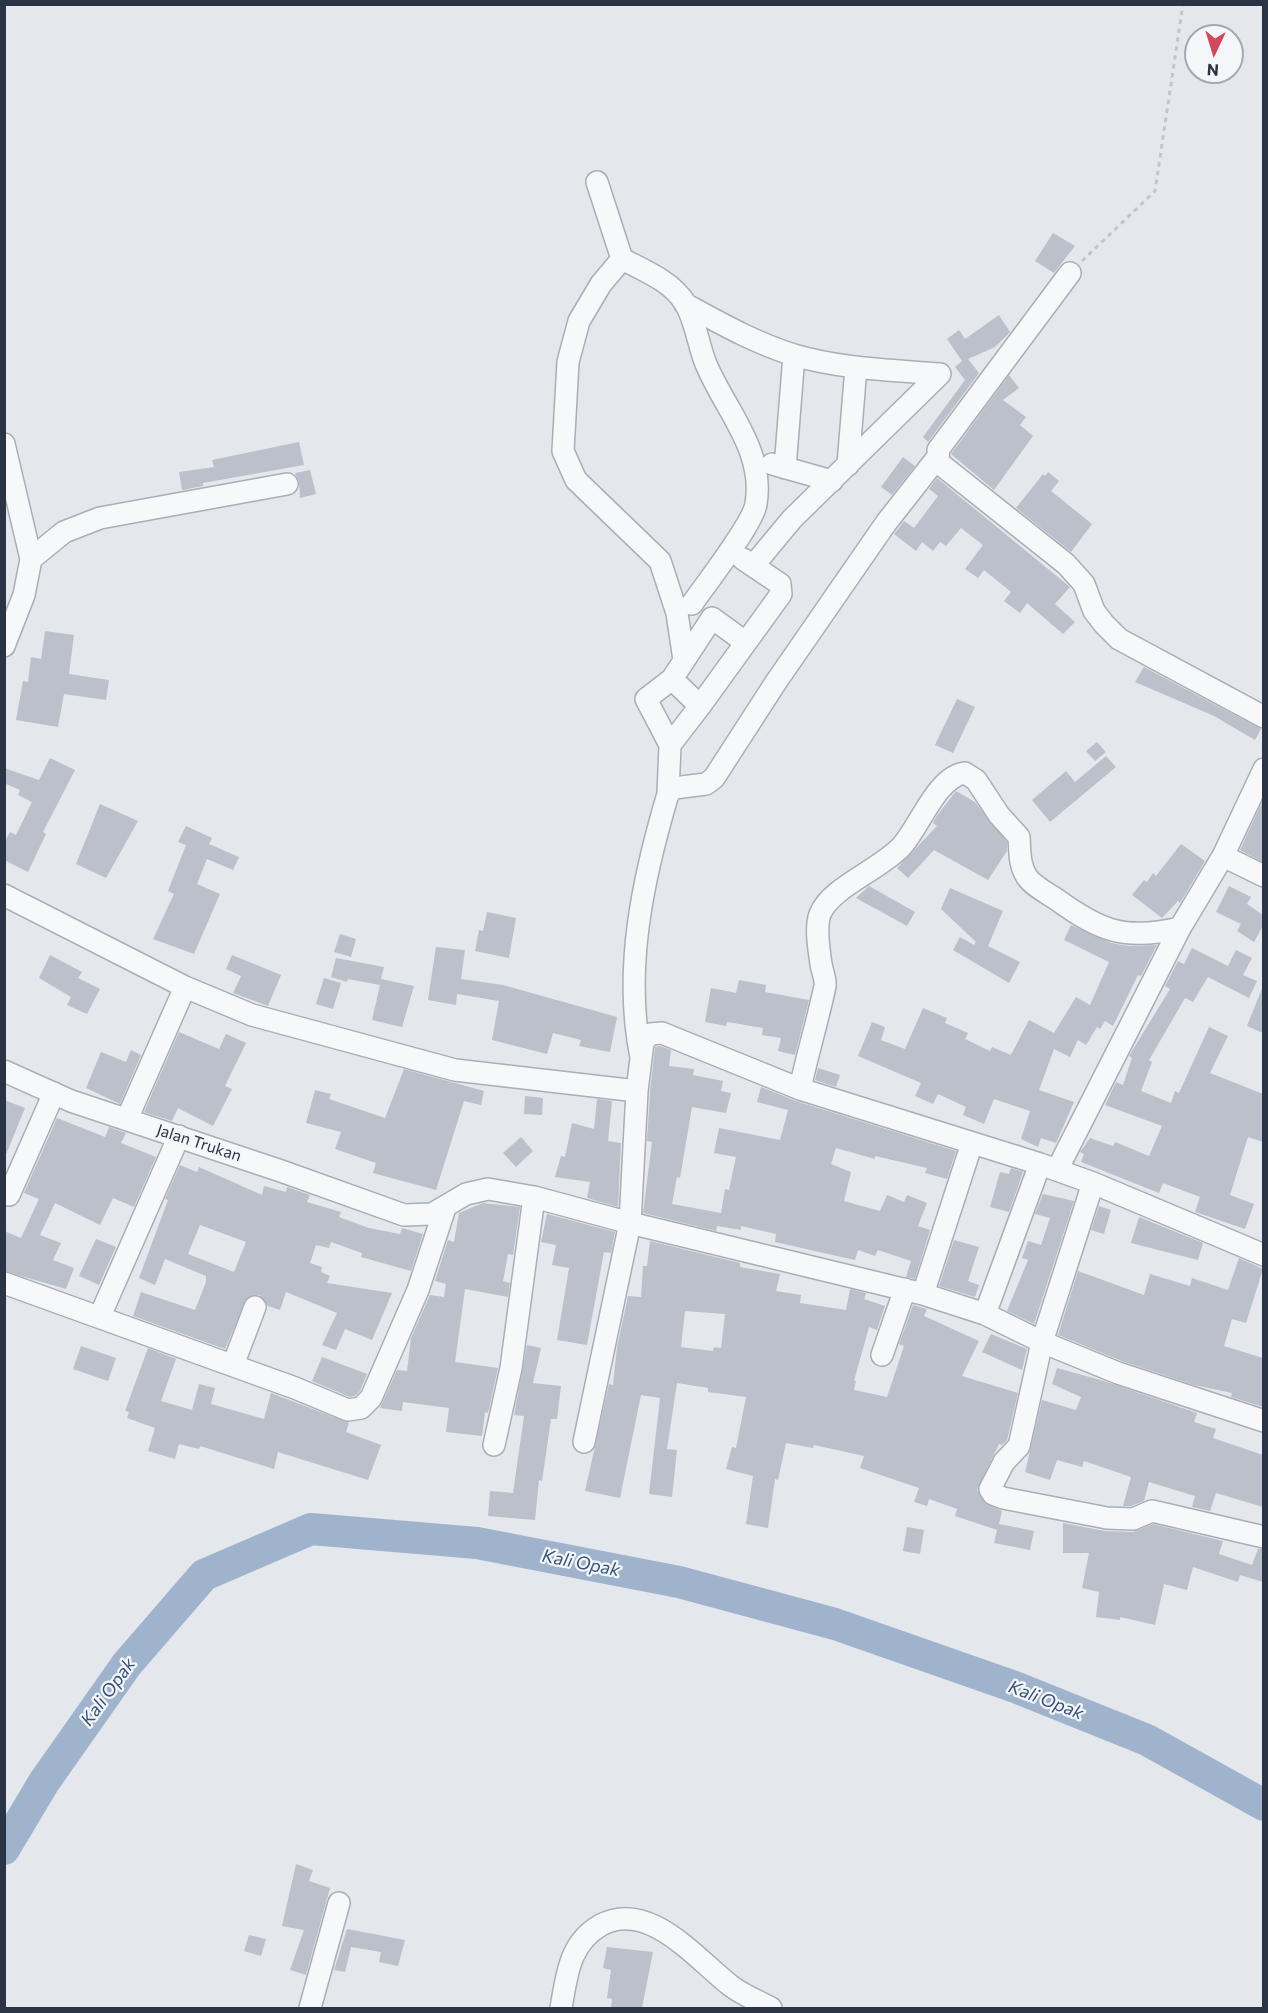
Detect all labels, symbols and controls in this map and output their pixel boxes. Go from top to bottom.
north arrow [1184,24,1244,84]
text: N [1206,61,1219,80]
street label: Jalan Trukan [154,1120,244,1166]
water label: Kali Opak [540,1545,622,1581]
water label: Kali Opak [76,1654,140,1730]
water label: Kali Opak [1005,1676,1087,1724]

